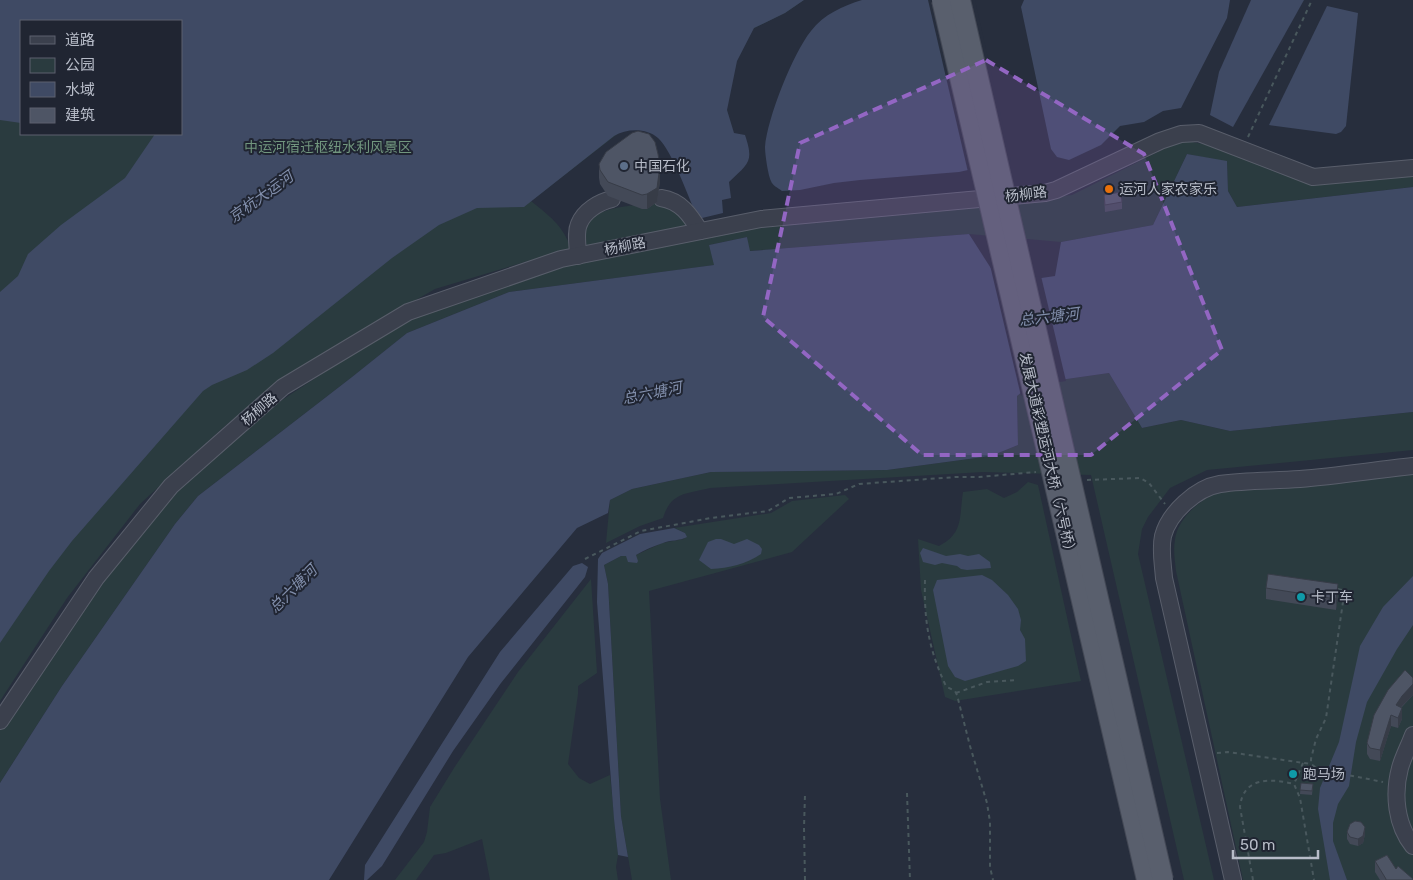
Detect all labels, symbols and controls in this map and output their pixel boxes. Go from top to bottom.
legend [20,20,182,135]
text: 道路 [65,31,95,49]
text: 公园 [65,56,95,74]
text: 水域 [65,81,95,99]
text: 建筑 [65,106,95,124]
park label: 中运河宿迁枢纽水利风景区 [244,139,412,156]
place label: 中国石化 [634,158,690,175]
marker: 中国石化 [618,160,630,172]
water label: 京杭大运河 [225,166,299,226]
place label: 运河人家农家乐 [1119,181,1217,198]
marker: 运河人家农家乐 [1103,183,1115,195]
street label: 杨柳路 [1004,184,1048,205]
street label: 杨柳路 [603,234,647,259]
water label: 总六塘河 [1018,304,1083,330]
street label: 发展大道彩塑运河大桥（六号桥） [1016,351,1079,559]
water label: 总六塘河 [621,378,686,408]
street label: 杨柳路 [238,389,281,430]
water label: 总六塘河 [265,559,323,617]
place label: 卡丁车 [1311,589,1353,606]
marker: 卡丁车 [1295,591,1307,603]
place label: 跑马场 [1303,766,1345,783]
marker: 跑马场 [1287,768,1299,780]
scale bar [1233,828,1318,860]
text: 50 m [1240,836,1275,854]

